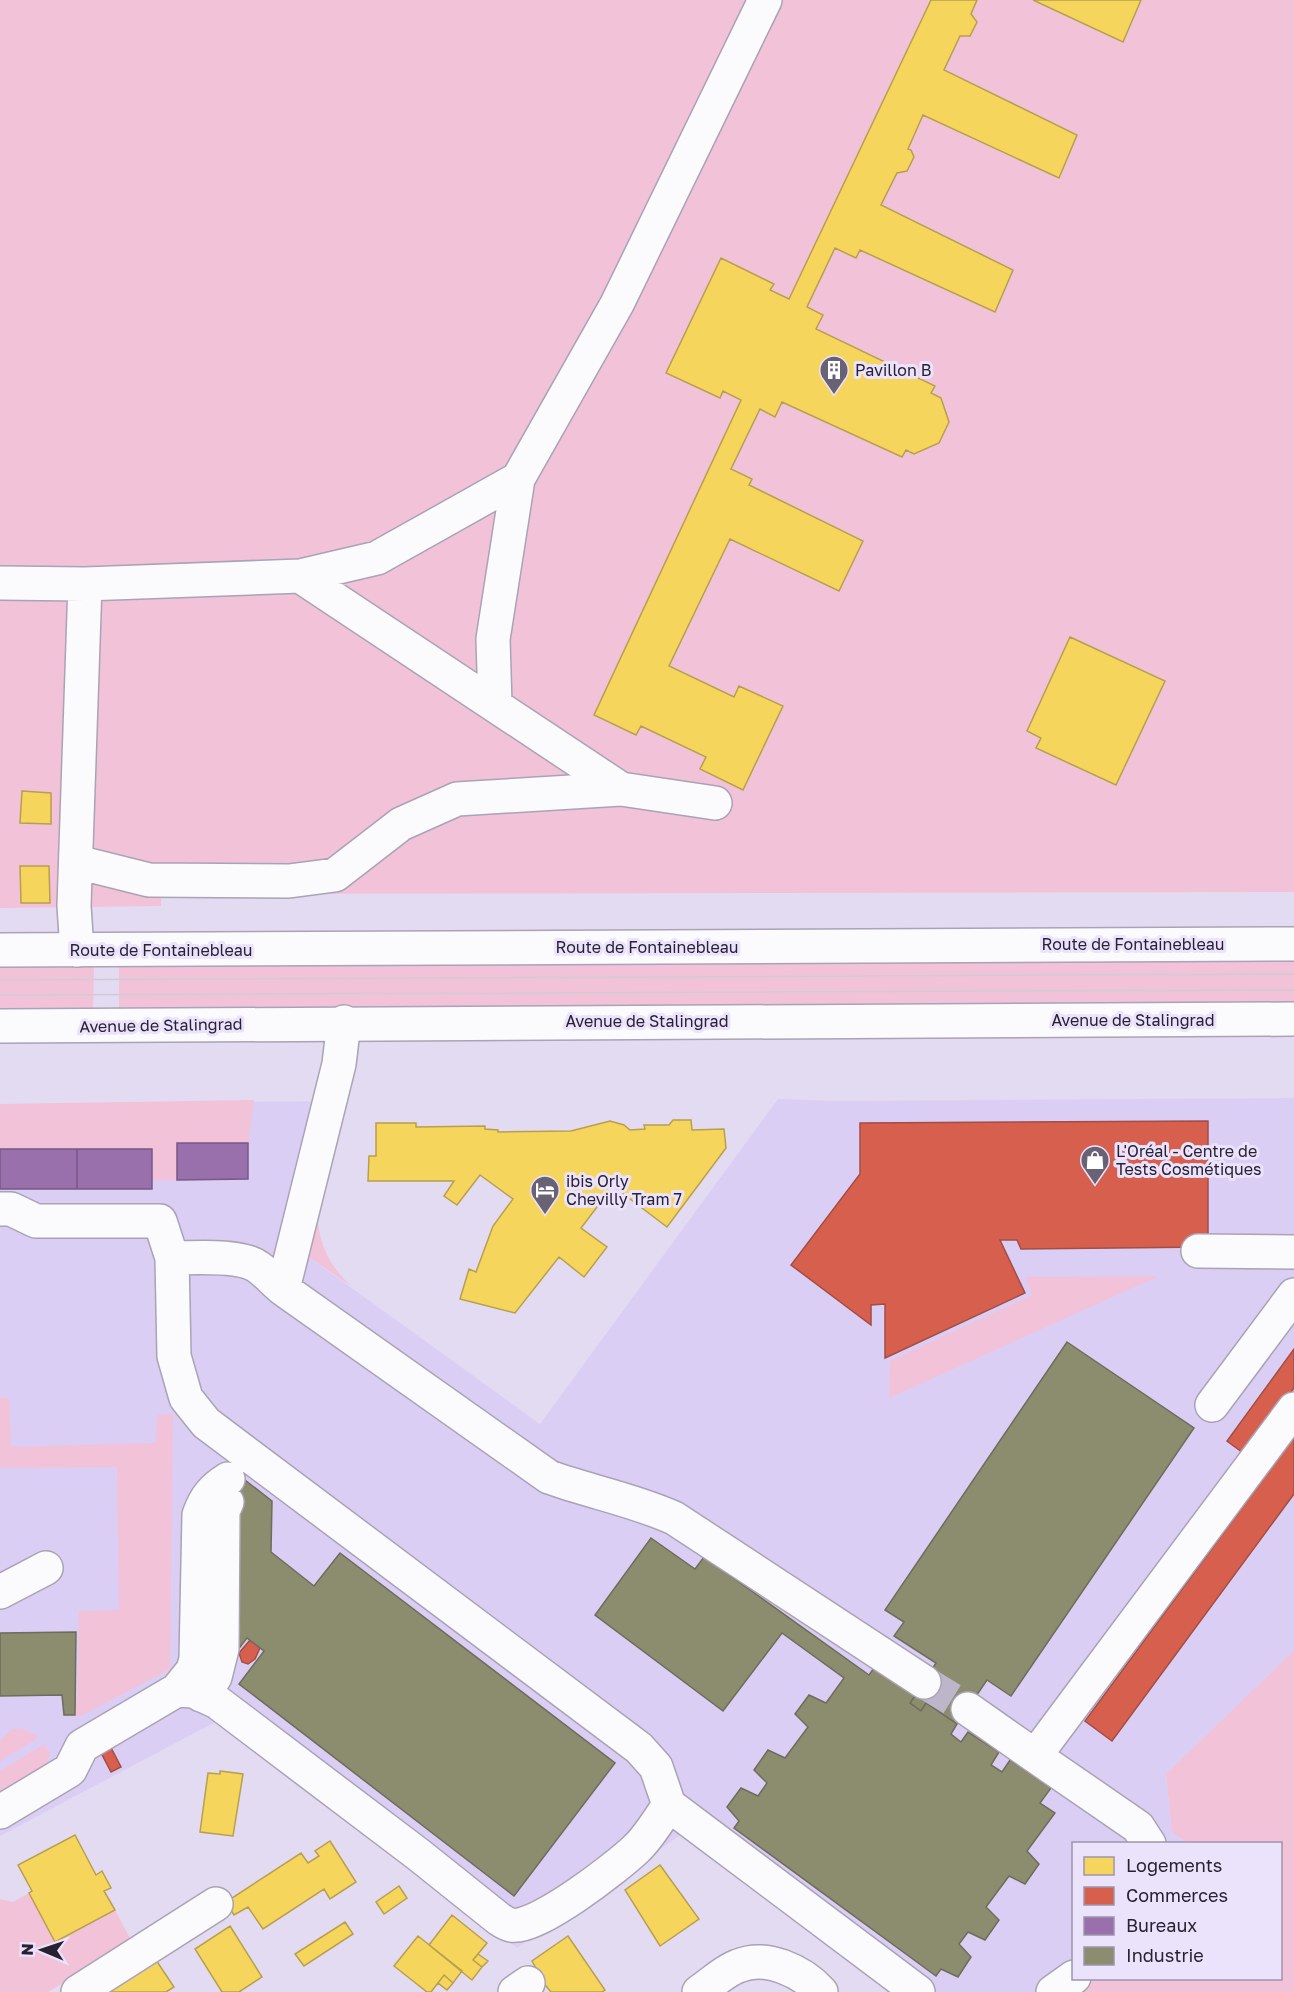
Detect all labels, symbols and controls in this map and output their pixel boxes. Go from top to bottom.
building icon: Pavillon B [818,354,850,396]
place label: Pavillon B [855,360,932,380]
street label: Route de Fontainebleau [1041,934,1225,954]
street label: Route de Fontainebleau [555,937,739,957]
street label: Route de Fontainebleau [69,940,253,960]
street label: Avenue de Stalingrad [1051,1010,1215,1030]
street label: Avenue de Stalingrad [565,1011,729,1031]
street label: Avenue de Stalingrad [79,1014,243,1036]
place label: L'Oréal - Centre de Tests Cosmétiques [1116,1141,1262,1179]
shop icon: L'Oréal - Centre de Tests Cosmétiques [1079,1144,1111,1186]
place label: ibis Orly Chevilly Tram 7 [566,1171,682,1209]
hotel icon: ibis Orly Chevilly Tram 7 [529,1174,561,1216]
legend [1072,1842,1282,1980]
text: Logements [1126,1854,1222,1876]
text: Commerces [1126,1884,1228,1906]
text: Bureaux [1126,1914,1197,1936]
north arrow [12,1920,72,1980]
text: N [17,1943,37,1956]
text: Industrie [1126,1944,1204,1966]

